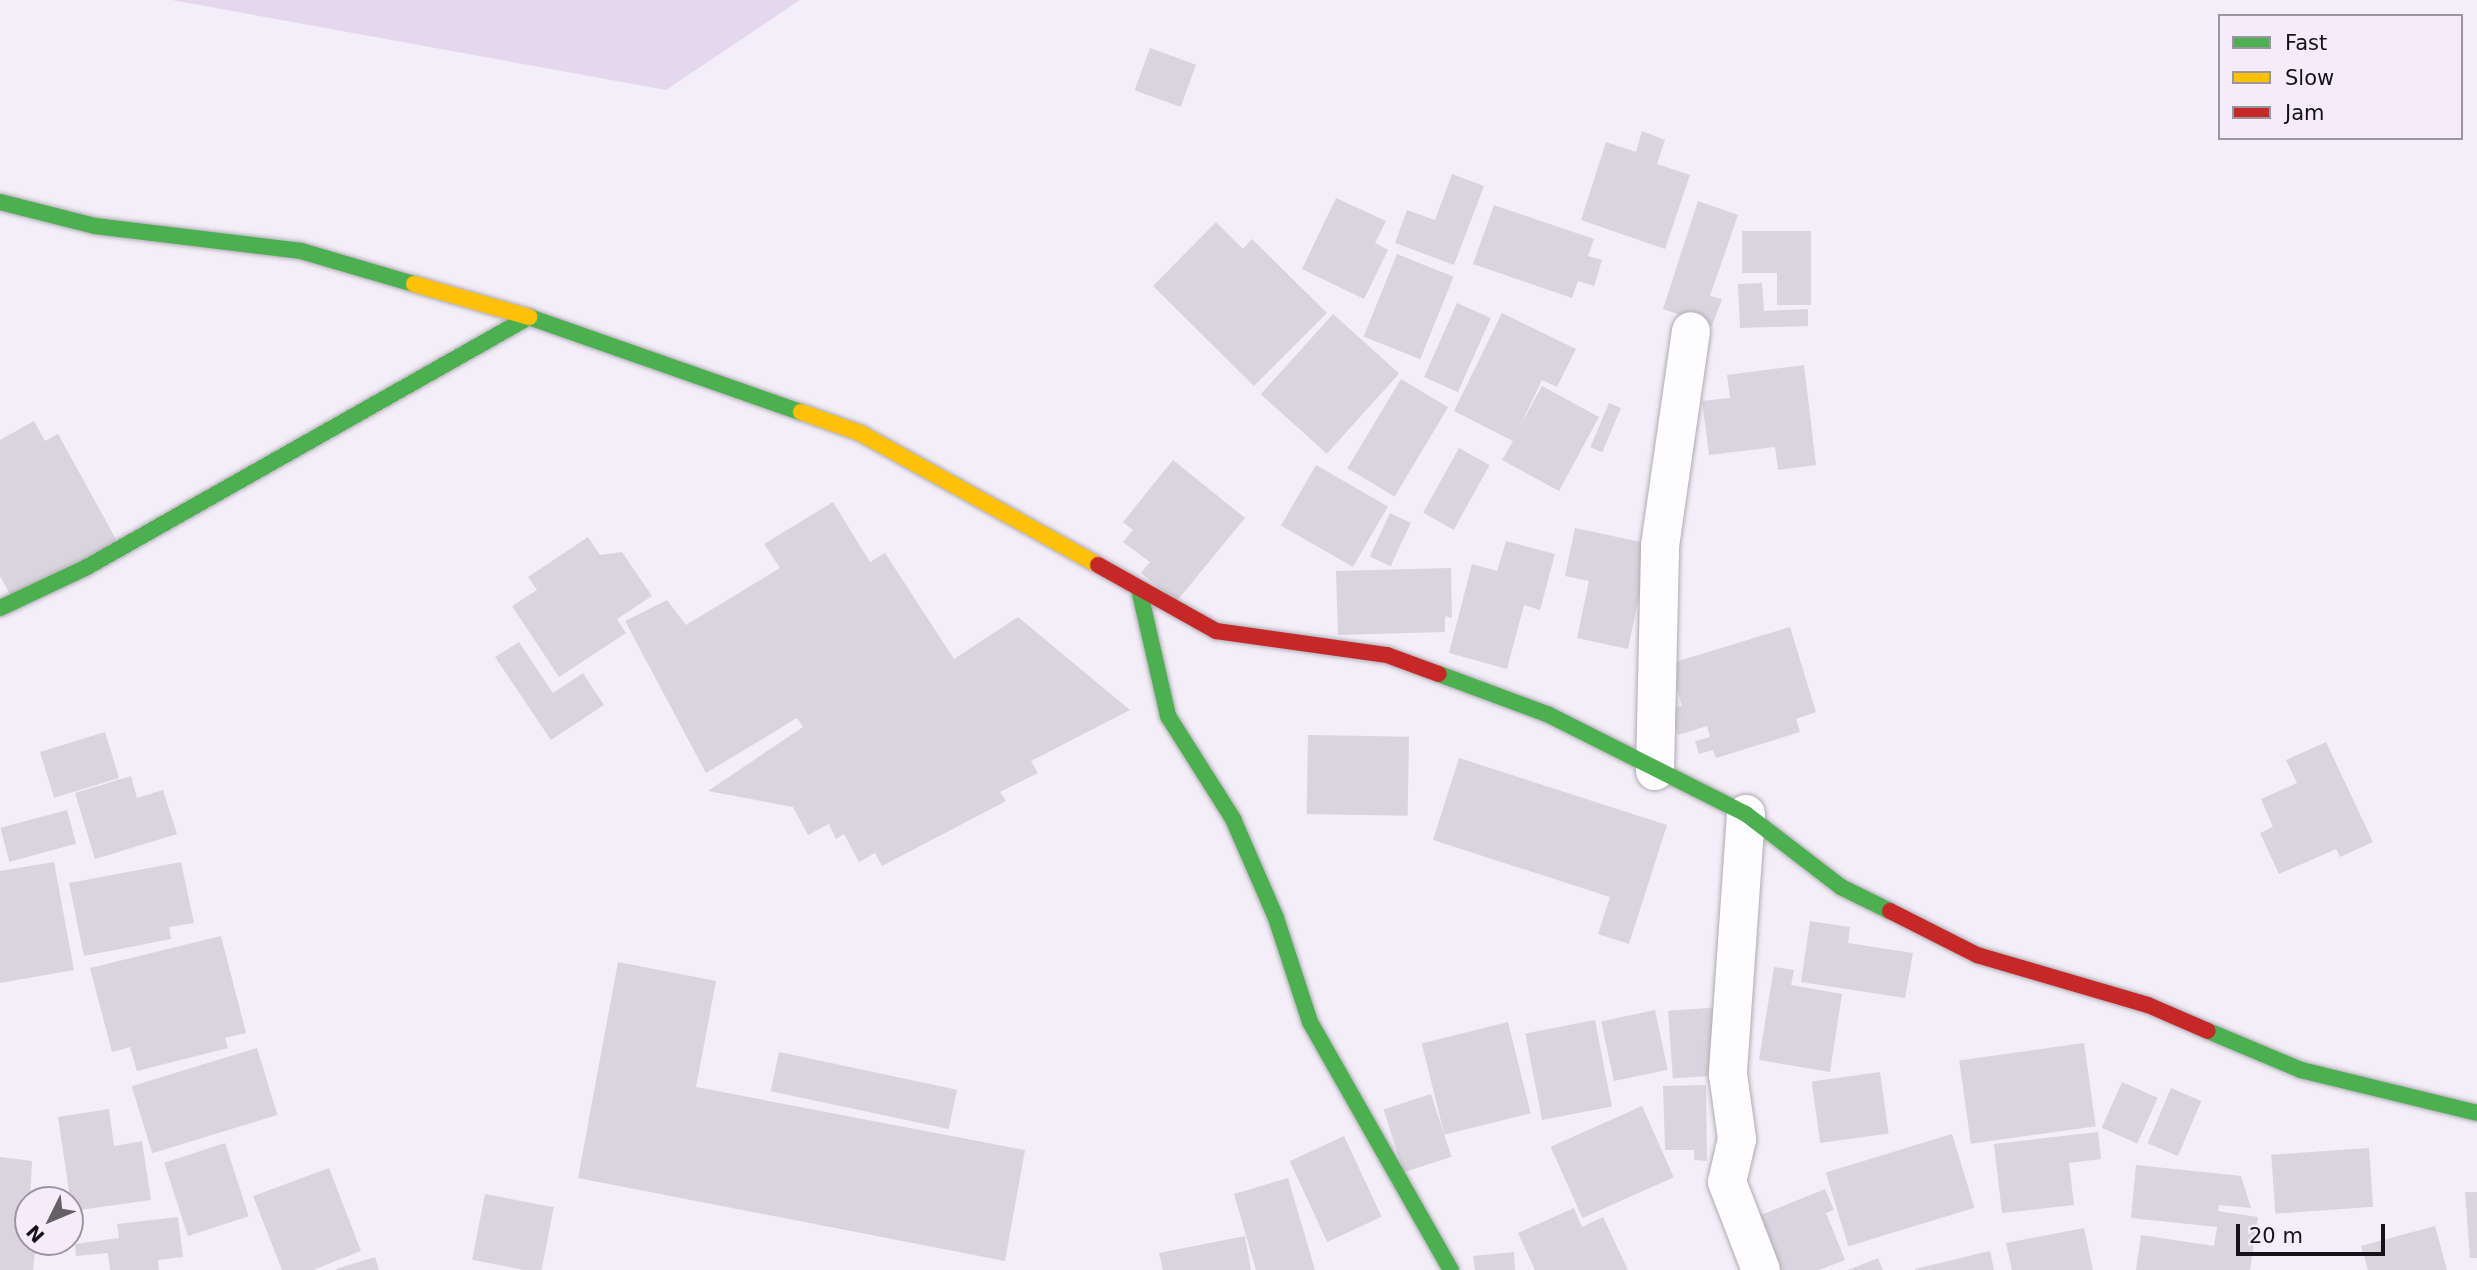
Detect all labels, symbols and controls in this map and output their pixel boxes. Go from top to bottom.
legend [2218,14,2463,140]
text: Fast [2285,31,2327,55]
text: Slow [2285,66,2334,90]
text: Jam [2285,101,2325,125]
north arrow [14,1186,84,1256]
scale bar [2239,1210,2388,1254]
text: N [22,1221,49,1247]
text: 20 m [2249,1224,2303,1248]

